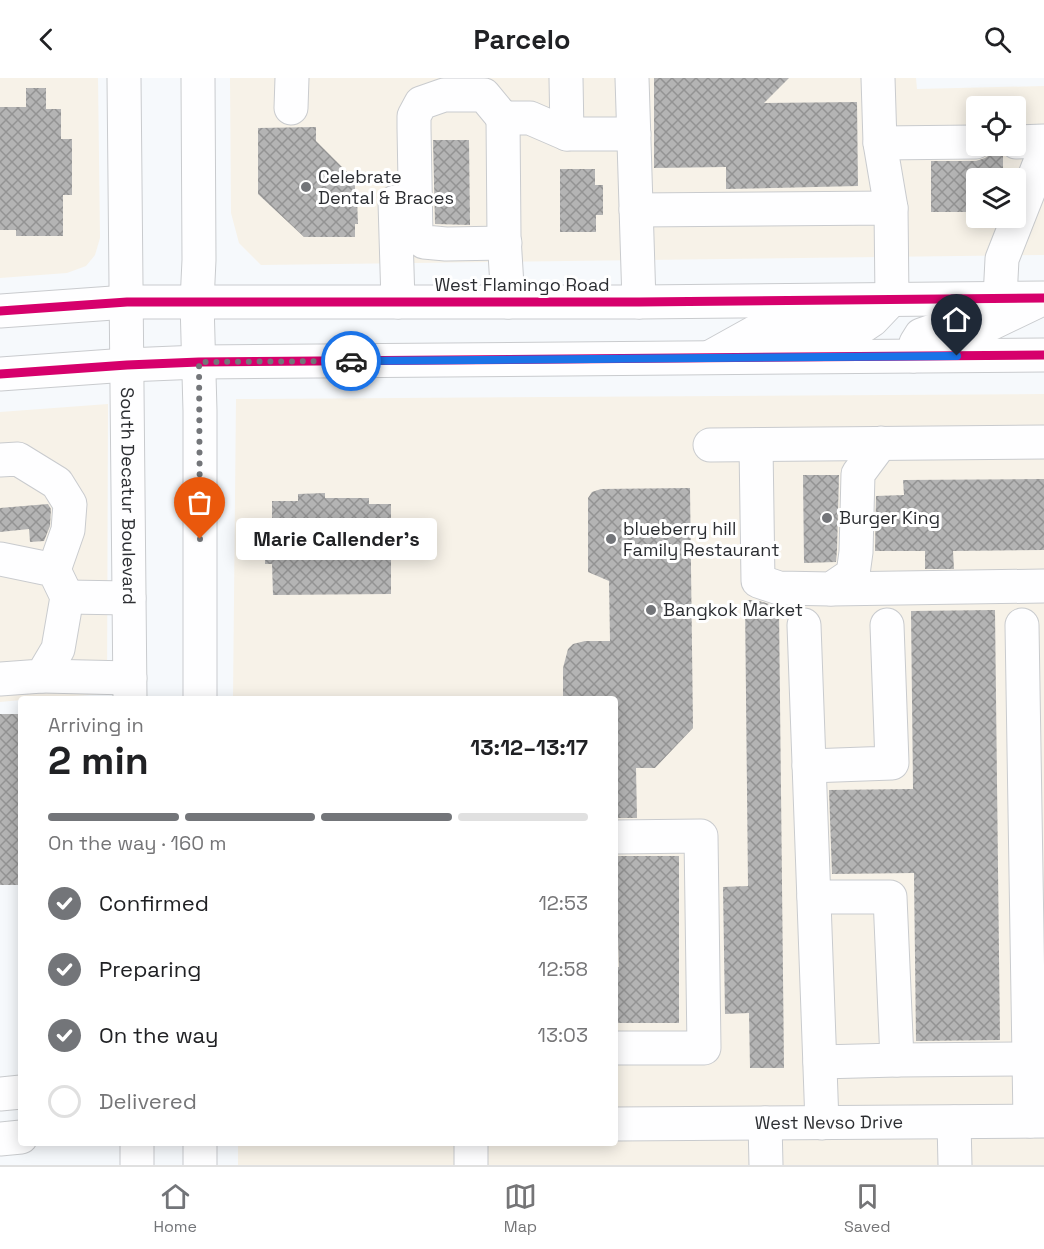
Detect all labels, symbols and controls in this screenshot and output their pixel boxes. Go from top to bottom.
text: Parcelo [474,22,570,57]
icon: back [30,23,63,56]
icon: search [981,23,1014,56]
map controls [966,96,1026,228]
button: locate [966,96,1026,156]
place label: Celebrate Dental & Braces [318,165,454,209]
button: layers [966,168,1026,228]
marker: Celebrate Dental & Braces [299,180,313,194]
street label: West Flamingo Road [434,273,610,296]
pin [931,294,982,356]
icon: home [940,303,973,336]
courier [321,331,381,391]
icon: car [335,345,368,378]
street label: South Decatur Boulevard [116,387,141,605]
pin [174,477,225,539]
icon: bag [183,486,216,519]
place label: Burger King [839,506,940,529]
marker: Burger King [820,511,834,525]
place label: blueberry hill Family Restaurant [623,517,779,561]
callout: Marie Callender's [236,518,437,560]
text: Marie Callender's [253,526,420,552]
marker: blueberry hill Family Restaurant [604,532,618,546]
place label: Bangkok Market [663,598,803,621]
marker: Bangkok Market [644,603,658,617]
text: Arriving in [48,712,144,738]
text: 13:12–13:17 [470,733,588,761]
text: 2 min [48,736,149,785]
text: On the way · 160 m [48,830,226,856]
icon: check [48,887,81,920]
text: Confirmed [99,889,209,917]
text: 12:53 [538,890,588,916]
icon: check [48,953,81,986]
text: Preparing [99,955,201,983]
text: 12:58 [538,956,588,982]
icon: check [48,1019,81,1052]
text: On the way [99,1021,218,1049]
text: 13:03 [538,1022,588,1048]
text: Delivered [99,1087,197,1115]
street label: West Nevso Drive [755,1110,903,1134]
tab: Home [153,1180,197,1237]
tab: Map [504,1180,537,1237]
tab: Saved [844,1180,891,1237]

